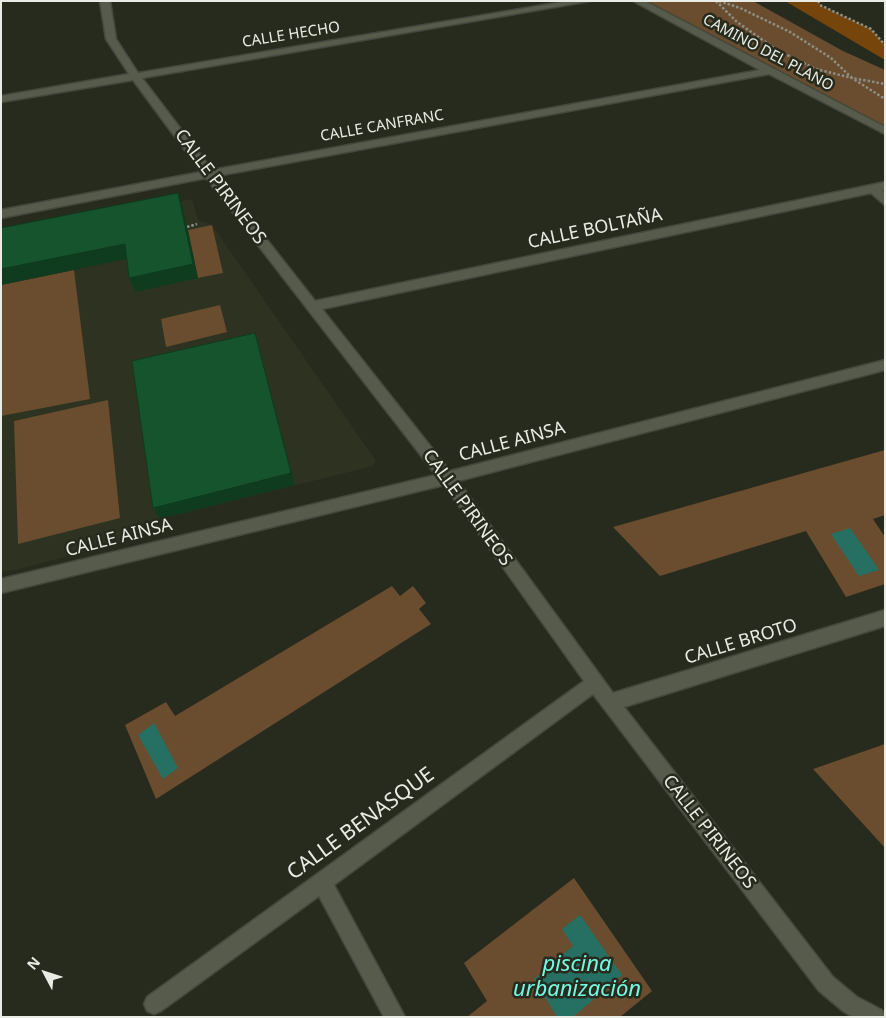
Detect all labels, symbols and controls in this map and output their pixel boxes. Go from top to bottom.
street label: CAMINO DEL PLANO [700,11,836,95]
street label: CALLE HECHO [241,18,341,52]
street label: CALLE CANFRANC [319,106,445,146]
street label: CALLE PIRINEOS [170,125,270,249]
street label: CALLE BOLTAÑA [526,204,664,254]
street label: CALLE AINSA [457,417,567,467]
street label: CALLE PIRINEOS [418,446,516,570]
street label: CALLE AINSA [63,514,175,562]
street label: CALLE BROTO [682,615,800,669]
street label: CALLE BENASQUE [283,762,439,886]
street label: CALLE PIRINEOS [658,771,760,893]
north arrow [20,948,70,998]
water label: piscina urbanización [513,952,641,1004]
text: N [22,953,44,974]

